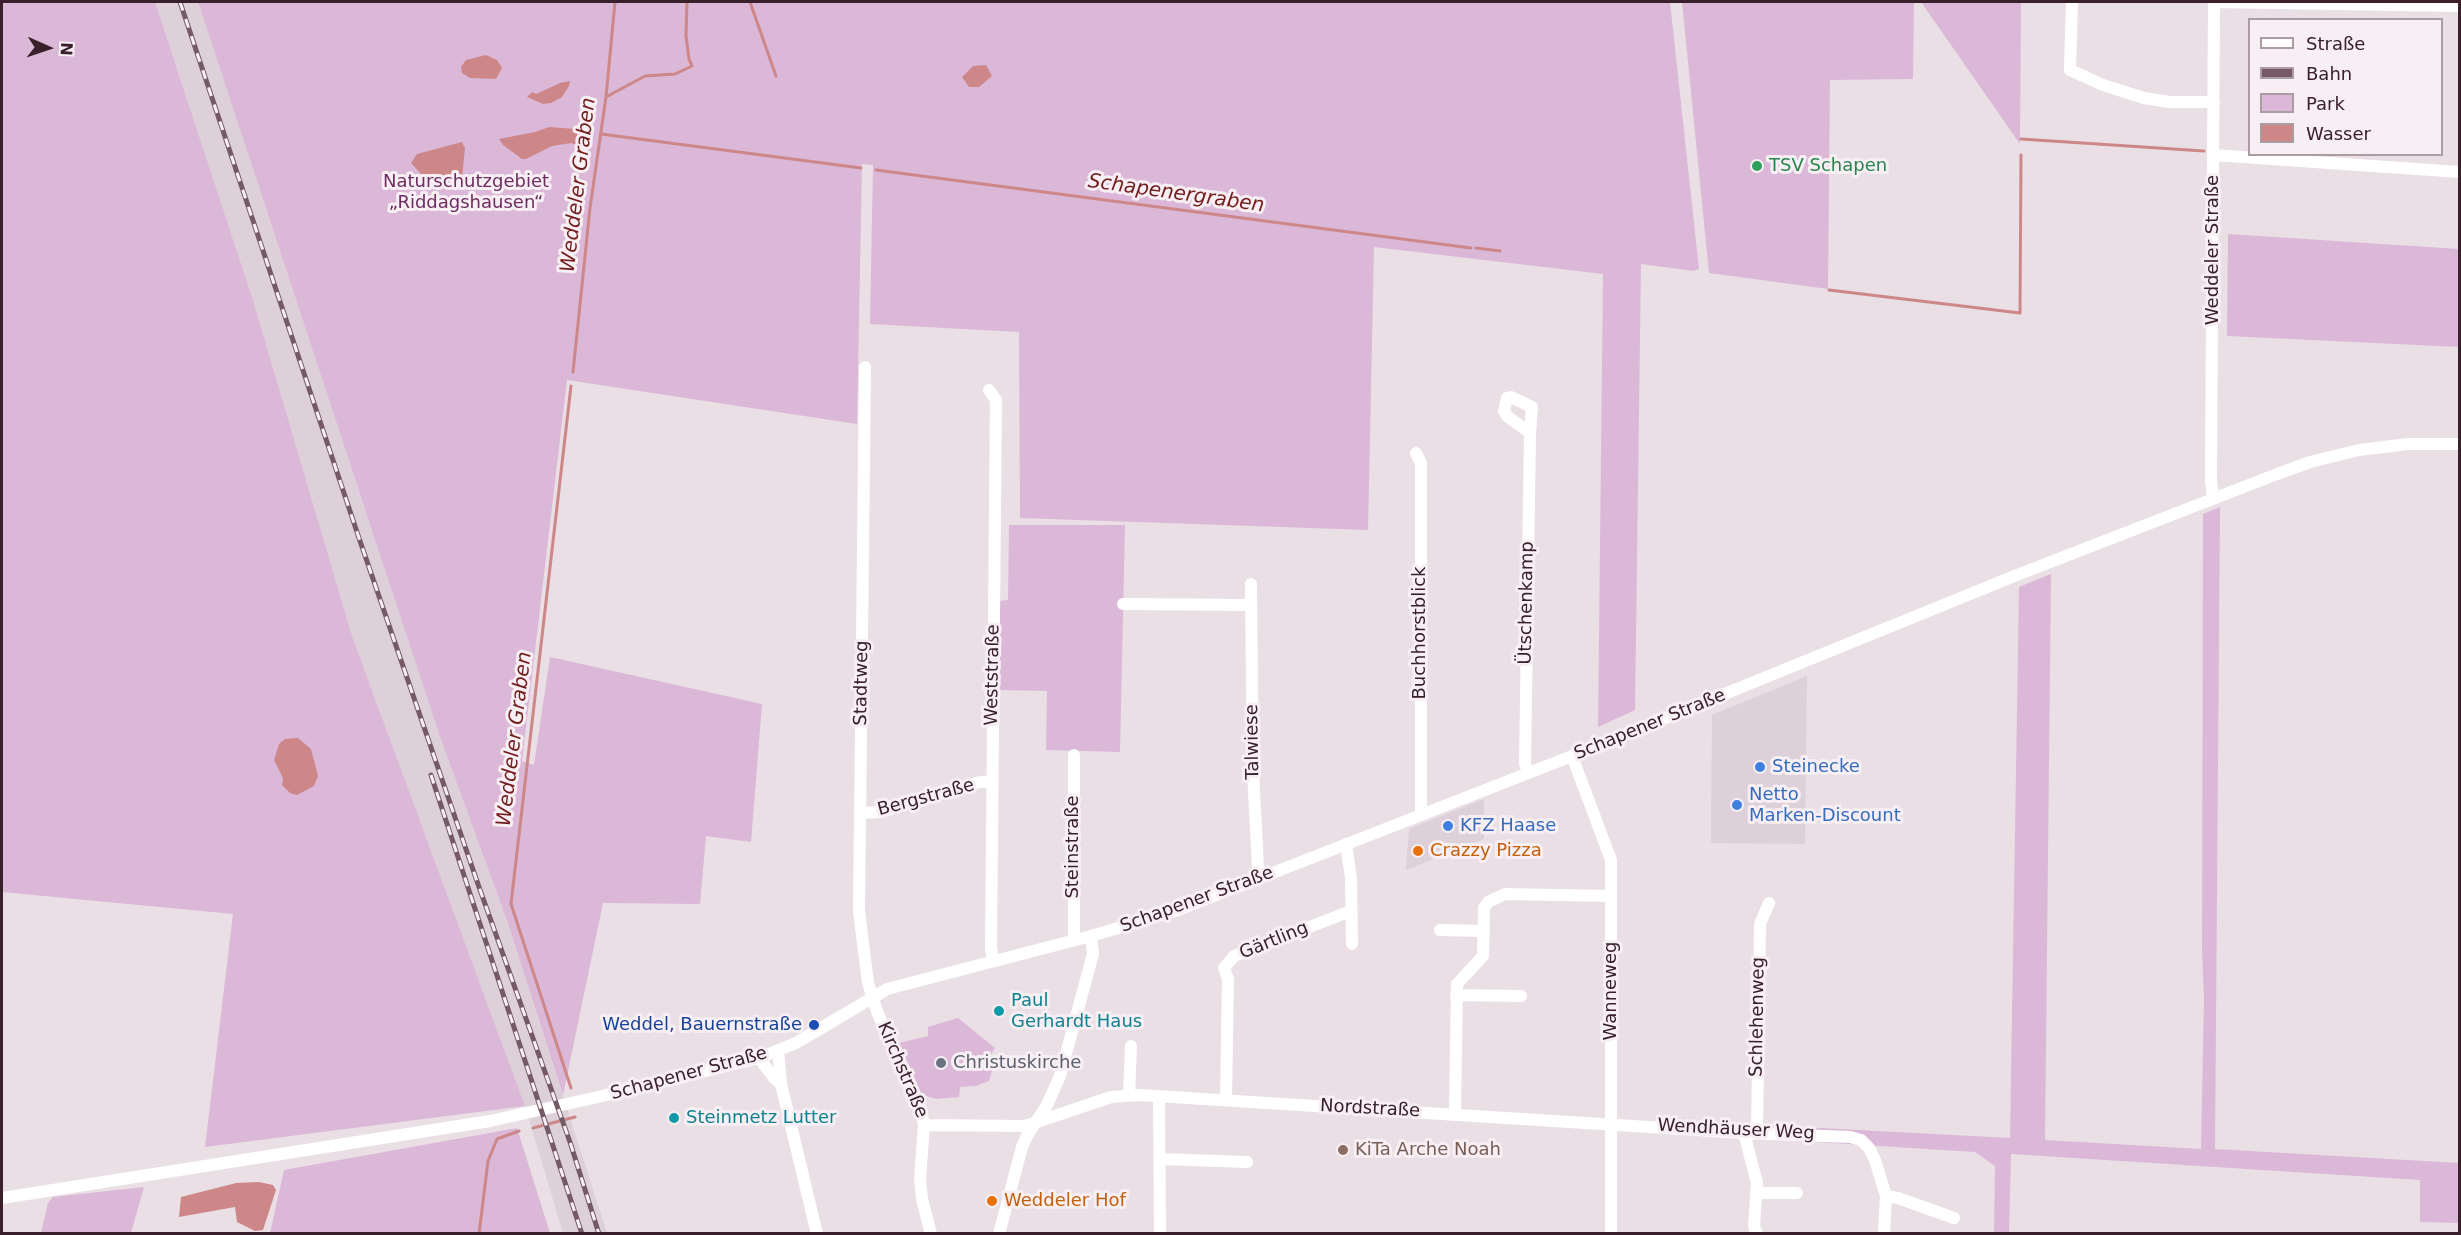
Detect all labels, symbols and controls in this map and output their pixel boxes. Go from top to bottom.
north arrow [18,18,78,78]
legend [2248,18,2443,156]
text: Straße [2306,33,2365,54]
text: N [57,42,76,56]
text: Bahn [2306,63,2352,84]
text: Park [2306,93,2345,114]
water label: Weddeler Graben [556,96,602,274]
text: Wasser [2306,123,2371,144]
place label: TSV Schapen [1769,155,1887,177]
marker: TSV Schapen [1750,159,1764,173]
water label: Schapenergraben [1086,170,1266,218]
park label: Naturschutzgebiet „Riddagshausen“ [383,171,549,213]
street label: Weddeler Straße [2202,175,2224,325]
street label: Ütschenkamp [1515,541,1539,665]
street label: Buchhorstblick [1409,566,1431,700]
street label: Weststraße [981,624,1005,726]
street label: Stadtweg [850,640,874,726]
water label: Weddeler Graben [492,650,538,828]
street label: Schapener Straße [1571,685,1729,765]
street label: Talwiese [1242,704,1264,780]
place label: Steinecke [1772,756,1860,778]
marker: Steinecke [1753,760,1767,774]
street label: Bergstraße [875,775,977,821]
place label: Netto Marken-Discount [1749,784,1901,826]
street label: Steinstraße [1062,795,1084,899]
marker: Netto Marken-Discount [1730,798,1744,812]
place label: KFZ Haase [1460,815,1556,837]
marker: KFZ Haase [1441,819,1455,833]
place label: Crazzy Pizza [1430,840,1542,862]
marker: Crazzy Pizza [1411,844,1425,858]
street label: Schapener Straße [1118,862,1276,938]
street label: Gärtling [1236,917,1312,965]
street label: Wanneweg [1600,942,1622,1040]
street label: Schlehenweg [1746,957,1770,1077]
place label: Paul Gerhardt Haus [1011,990,1142,1032]
marker: Paul Gerhardt Haus [992,1004,1006,1018]
place label: Weddel, Bauernstraße [602,1014,802,1036]
marker: Weddel, Bauernstraße [807,1018,821,1032]
street label: Kirchstraße [872,1019,932,1121]
street label: Schapener Straße [608,1043,770,1105]
place label: Christuskirche [953,1052,1081,1074]
marker: Christuskirche [934,1056,948,1070]
street label: Nordstraße [1319,1096,1421,1122]
place label: Steinmetz Lutter [686,1107,837,1129]
marker: Steinmetz Lutter [667,1111,681,1125]
street label: Wendhäuser Weg [1657,1115,1815,1145]
place label: KiTa Arche Noah [1355,1139,1501,1161]
marker: KiTa Arche Noah [1336,1143,1350,1157]
place label: Weddeler Hof [1004,1190,1126,1212]
marker: Weddeler Hof [985,1194,999,1208]

